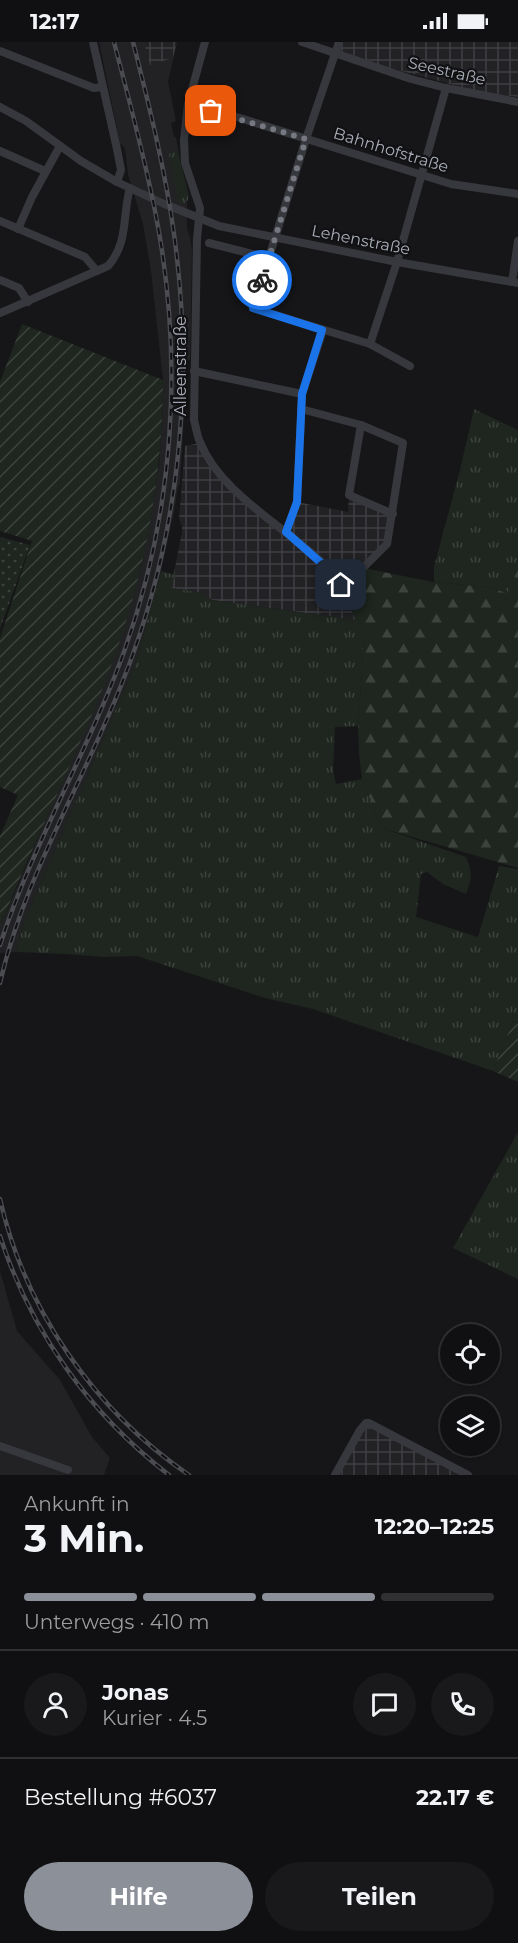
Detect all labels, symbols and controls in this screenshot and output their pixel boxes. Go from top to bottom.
text: 12:17 [30,8,80,35]
street label: Seestraße [406,53,488,89]
pin [185,85,236,136]
icon: bag [194,94,227,127]
street label: Bahnhofstraße [331,123,451,177]
street label: Lehenstraße [310,221,412,259]
courier [232,250,292,310]
icon: bike [246,264,279,297]
street label: Alleenstraße [171,316,190,416]
pin [315,559,366,610]
icon: home [324,568,357,601]
map controls [440,1324,500,1456]
button: locate [440,1324,500,1384]
button: layers [440,1396,500,1456]
text: Ankunft in [24,1492,130,1516]
text: 12:20–12:25 [375,1513,494,1540]
text: 3 Min. [24,1514,144,1562]
text: Unterwegs · 410 m [24,1610,209,1634]
button: person [24,1673,87,1736]
button: chat [353,1673,416,1736]
button: phone [431,1673,494,1736]
text: Jonas [102,1679,169,1706]
text: Kurier · 4.5 [102,1706,207,1730]
text: Bestellung #6037 [24,1784,217,1811]
text: 22.17 € [416,1784,494,1811]
button: Hilfe [24,1862,253,1931]
button: Teilen [265,1862,494,1931]

